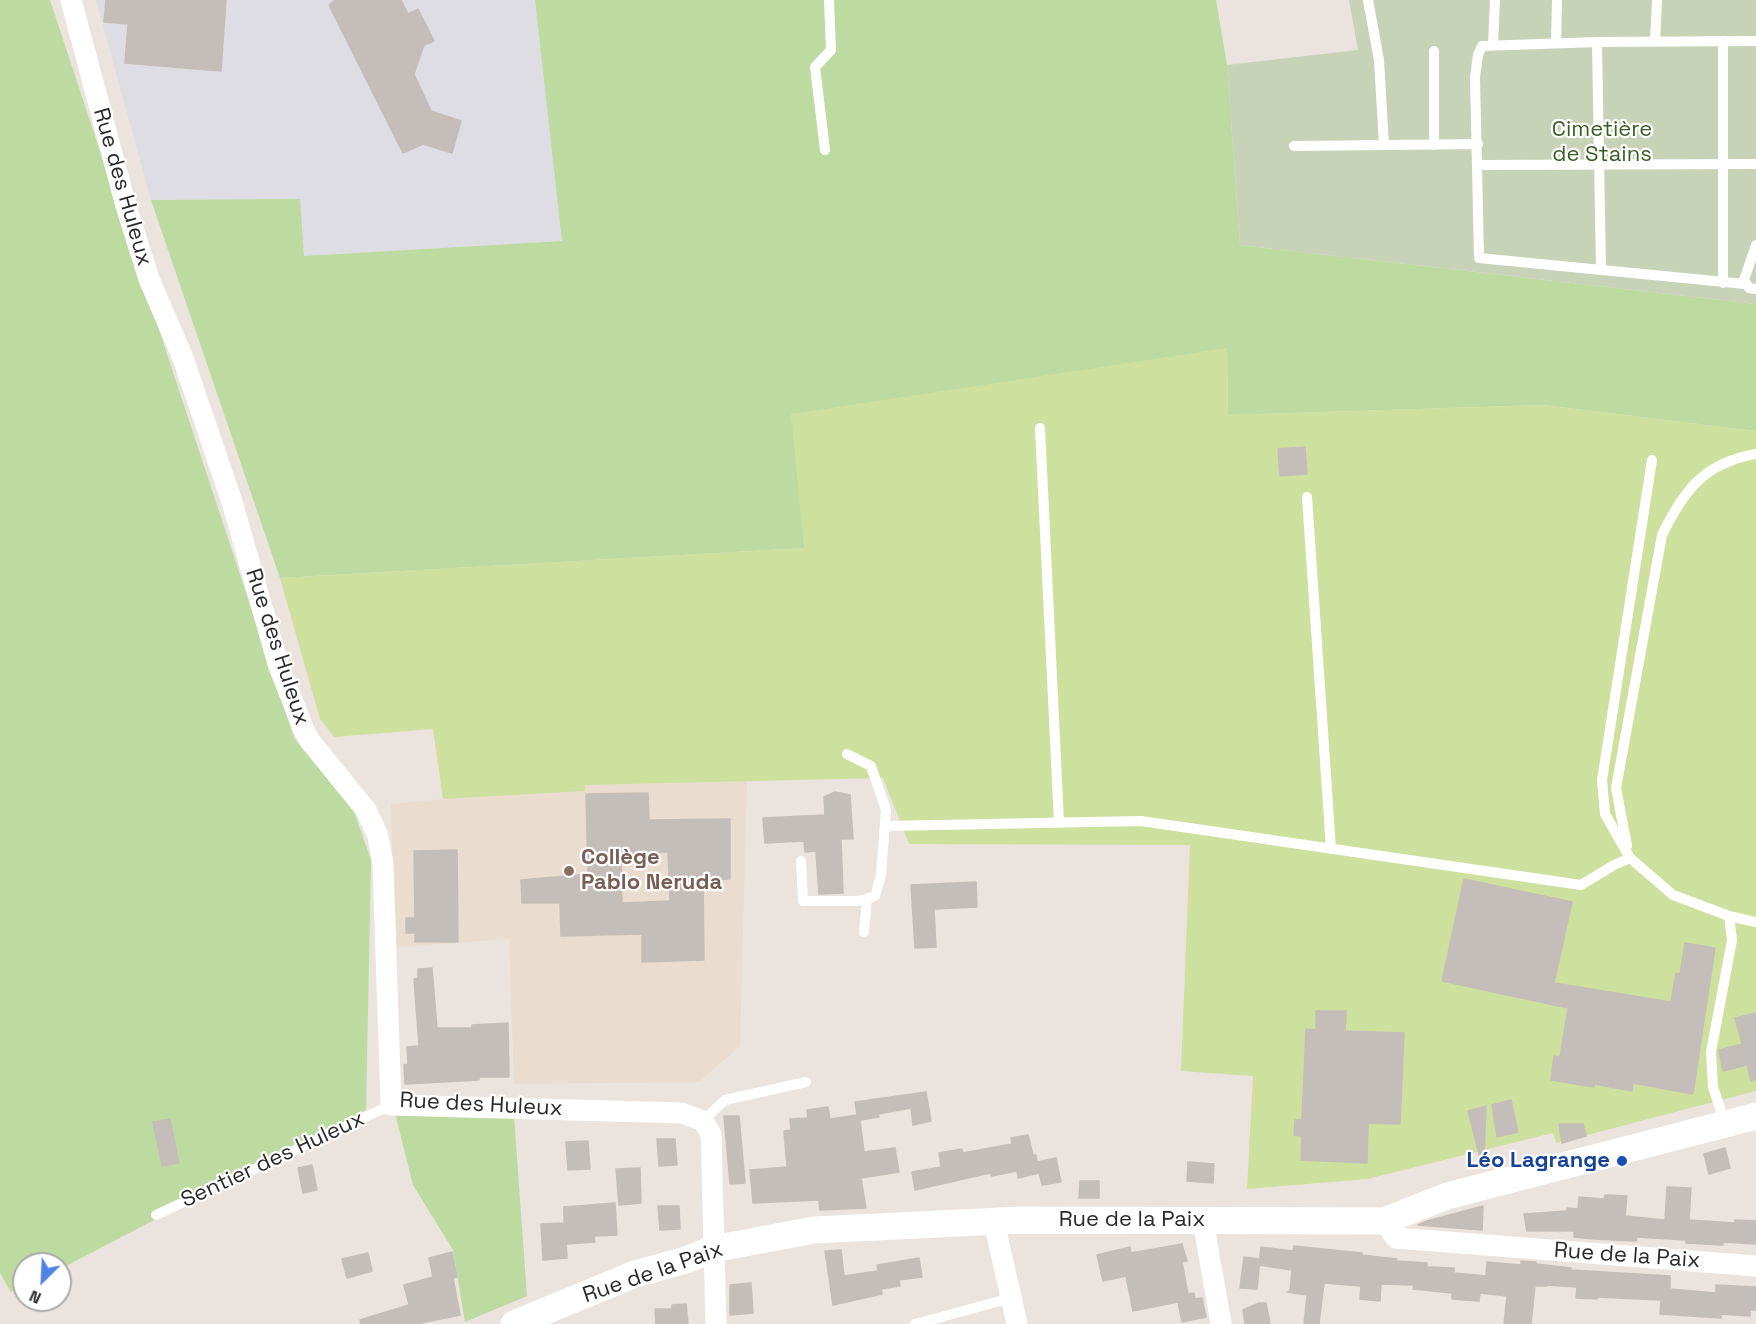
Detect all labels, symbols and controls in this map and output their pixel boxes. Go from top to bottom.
street label: Rue des Huleux [87,105,157,269]
park label: Cimetière de Stains [1552,117,1652,168]
street label: Rue des Huleux [239,565,315,729]
place label: Collège Pablo Neruda [581,845,722,896]
marker: Collège Pablo Neruda [562,864,576,878]
street label: Rue des Huleux [399,1088,563,1122]
street label: Sentier des Huleux [177,1106,369,1214]
place label: Léo Lagrange [1466,1148,1610,1174]
marker: Léo Lagrange [1615,1154,1629,1168]
street label: Rue de la Paix [1059,1207,1205,1233]
street label: Rue de la Paix [579,1237,727,1309]
street label: Rue de la Paix [1553,1238,1701,1274]
north arrow [12,1252,72,1312]
text: N [26,1285,44,1309]

